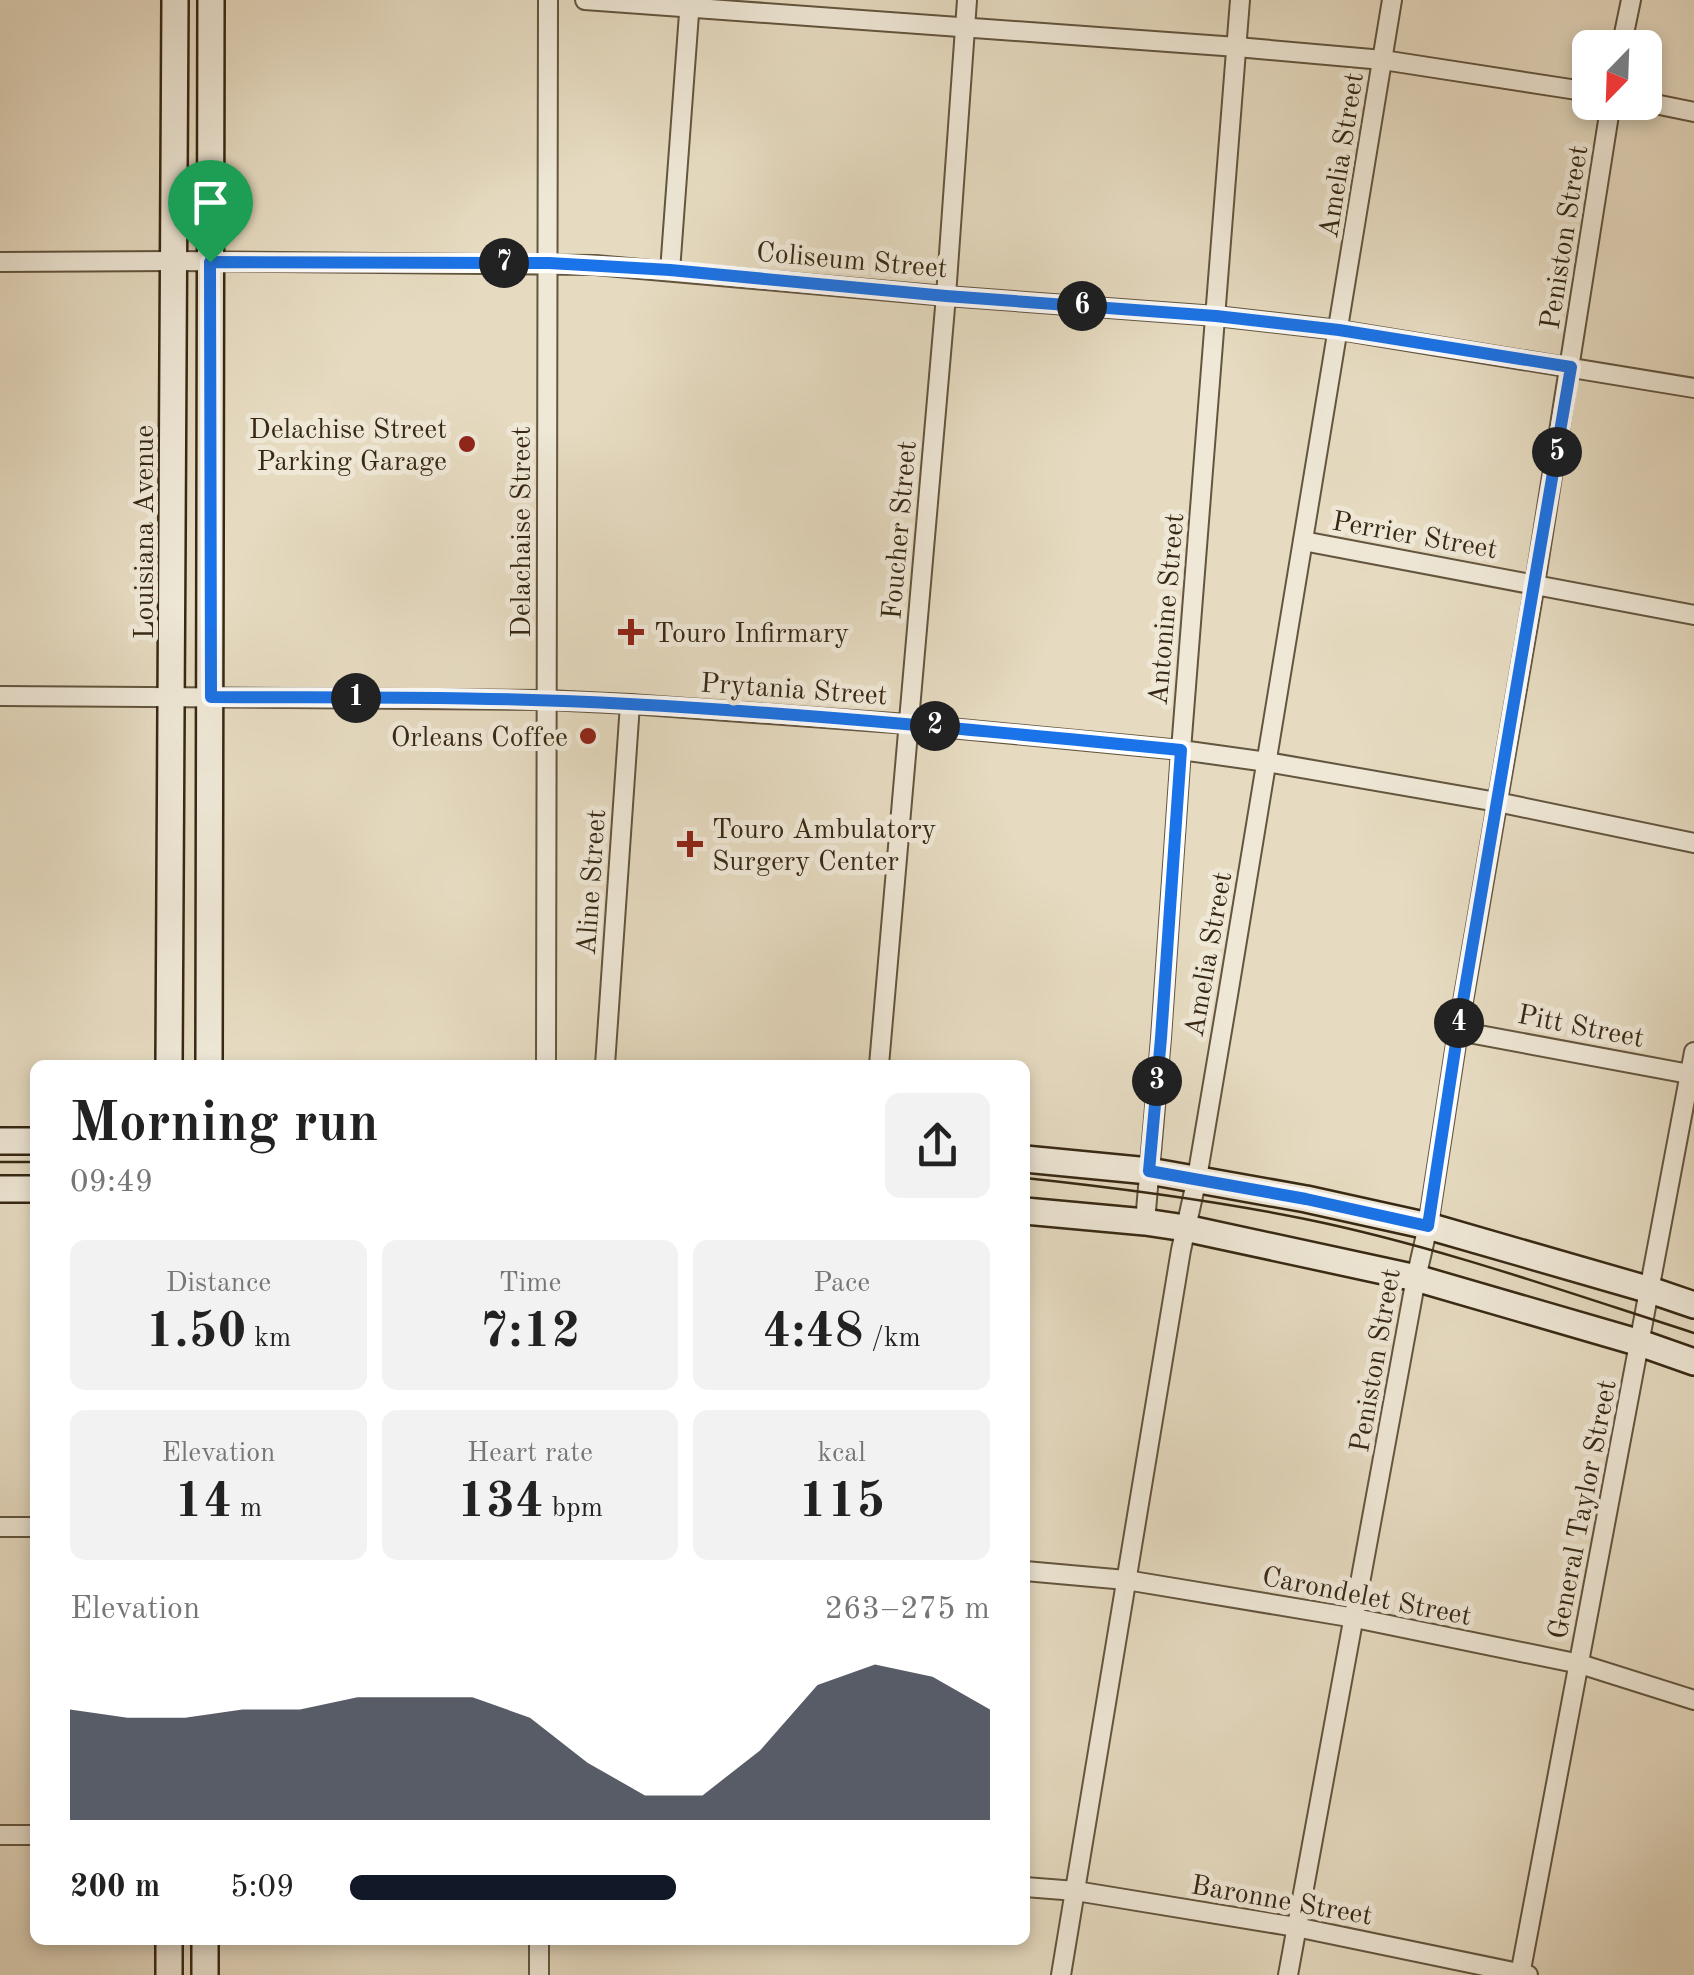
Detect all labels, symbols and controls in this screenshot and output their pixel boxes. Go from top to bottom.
north arrow [1572,30,1662,120]
map controls [1572,30,1662,120]
street label: Amelia Street [1316,71,1370,240]
street label: Peniston Street [1538,143,1594,332]
pin [168,160,253,263]
icon: arrive [183,175,238,230]
pin: 7 [479,238,529,288]
street label: Coliseum Street [755,240,949,284]
text: 7 [496,249,512,277]
pin: 6 [1057,281,1107,331]
text: 6 [1074,292,1090,320]
place label: Delachise Street Parking Garage [249,417,447,477]
street label: Louisiana Avenue [132,425,160,639]
street label: Delachaise Street [509,426,537,638]
pin: 5 [1532,427,1582,477]
marker: Delachise Street Parking Garage [456,433,478,455]
text: 5 [1549,438,1565,466]
street label: Foucher Street [879,440,923,621]
street label: Perrier Street [1330,509,1499,565]
street label: Antonine Street [1146,512,1190,707]
marker: Touro Infirmary [618,619,644,645]
place label: Touro Infirmary [654,621,849,649]
street label: Prytania Street [699,670,888,711]
pin: 1 [331,673,381,723]
text: 1 [348,684,364,712]
pin: 2 [910,701,960,751]
text: 2 [927,712,943,740]
place label: Orleans Coffee [391,725,568,753]
marker: Orleans Coffee [577,725,599,747]
street label: Aline Street [574,808,612,956]
place label: Touro Ambulatory Surgery Center [712,817,937,877]
marker: Touro Ambulatory Surgery Center [677,831,703,857]
street label: Amelia Street [1182,870,1238,1039]
pin: 4 [1434,998,1484,1048]
street label: Pitt Street [1515,1002,1646,1054]
text: 4 [1451,1009,1467,1037]
pin: 3 [1132,1056,1182,1106]
text: 3 [1149,1067,1165,1095]
button: share [885,1093,990,1198]
text: Morning run [70,1098,379,1153]
text: 09:49 [70,1167,153,1199]
street label: Peniston Street [1347,1266,1407,1455]
text: Distance [166,1270,271,1298]
text: Time [499,1270,561,1298]
text: Pace [813,1270,870,1298]
text: 1.50 [146,1308,247,1358]
text: 7:12 [479,1308,580,1358]
text: 4:48 [763,1308,864,1358]
text: km [247,1325,291,1353]
text: /km [864,1325,921,1353]
street label: General Taylor Street [1545,1378,1623,1642]
text: Elevation [161,1440,275,1468]
text: Heart rate [467,1440,593,1468]
text: kcal [818,1440,866,1468]
text: 14 [174,1478,232,1528]
text: 134 [457,1478,544,1528]
text: 115 [798,1478,885,1528]
text: m [232,1495,262,1523]
text: bpm [544,1495,603,1523]
street label: Carondelet Street [1259,1564,1474,1632]
text: Elevation [70,1594,200,1626]
text: 263–275 m [824,1594,990,1626]
text: 200 m [70,1872,160,1904]
text: 5:09 [230,1872,295,1904]
street label: Baronne Street [1189,1872,1374,1932]

